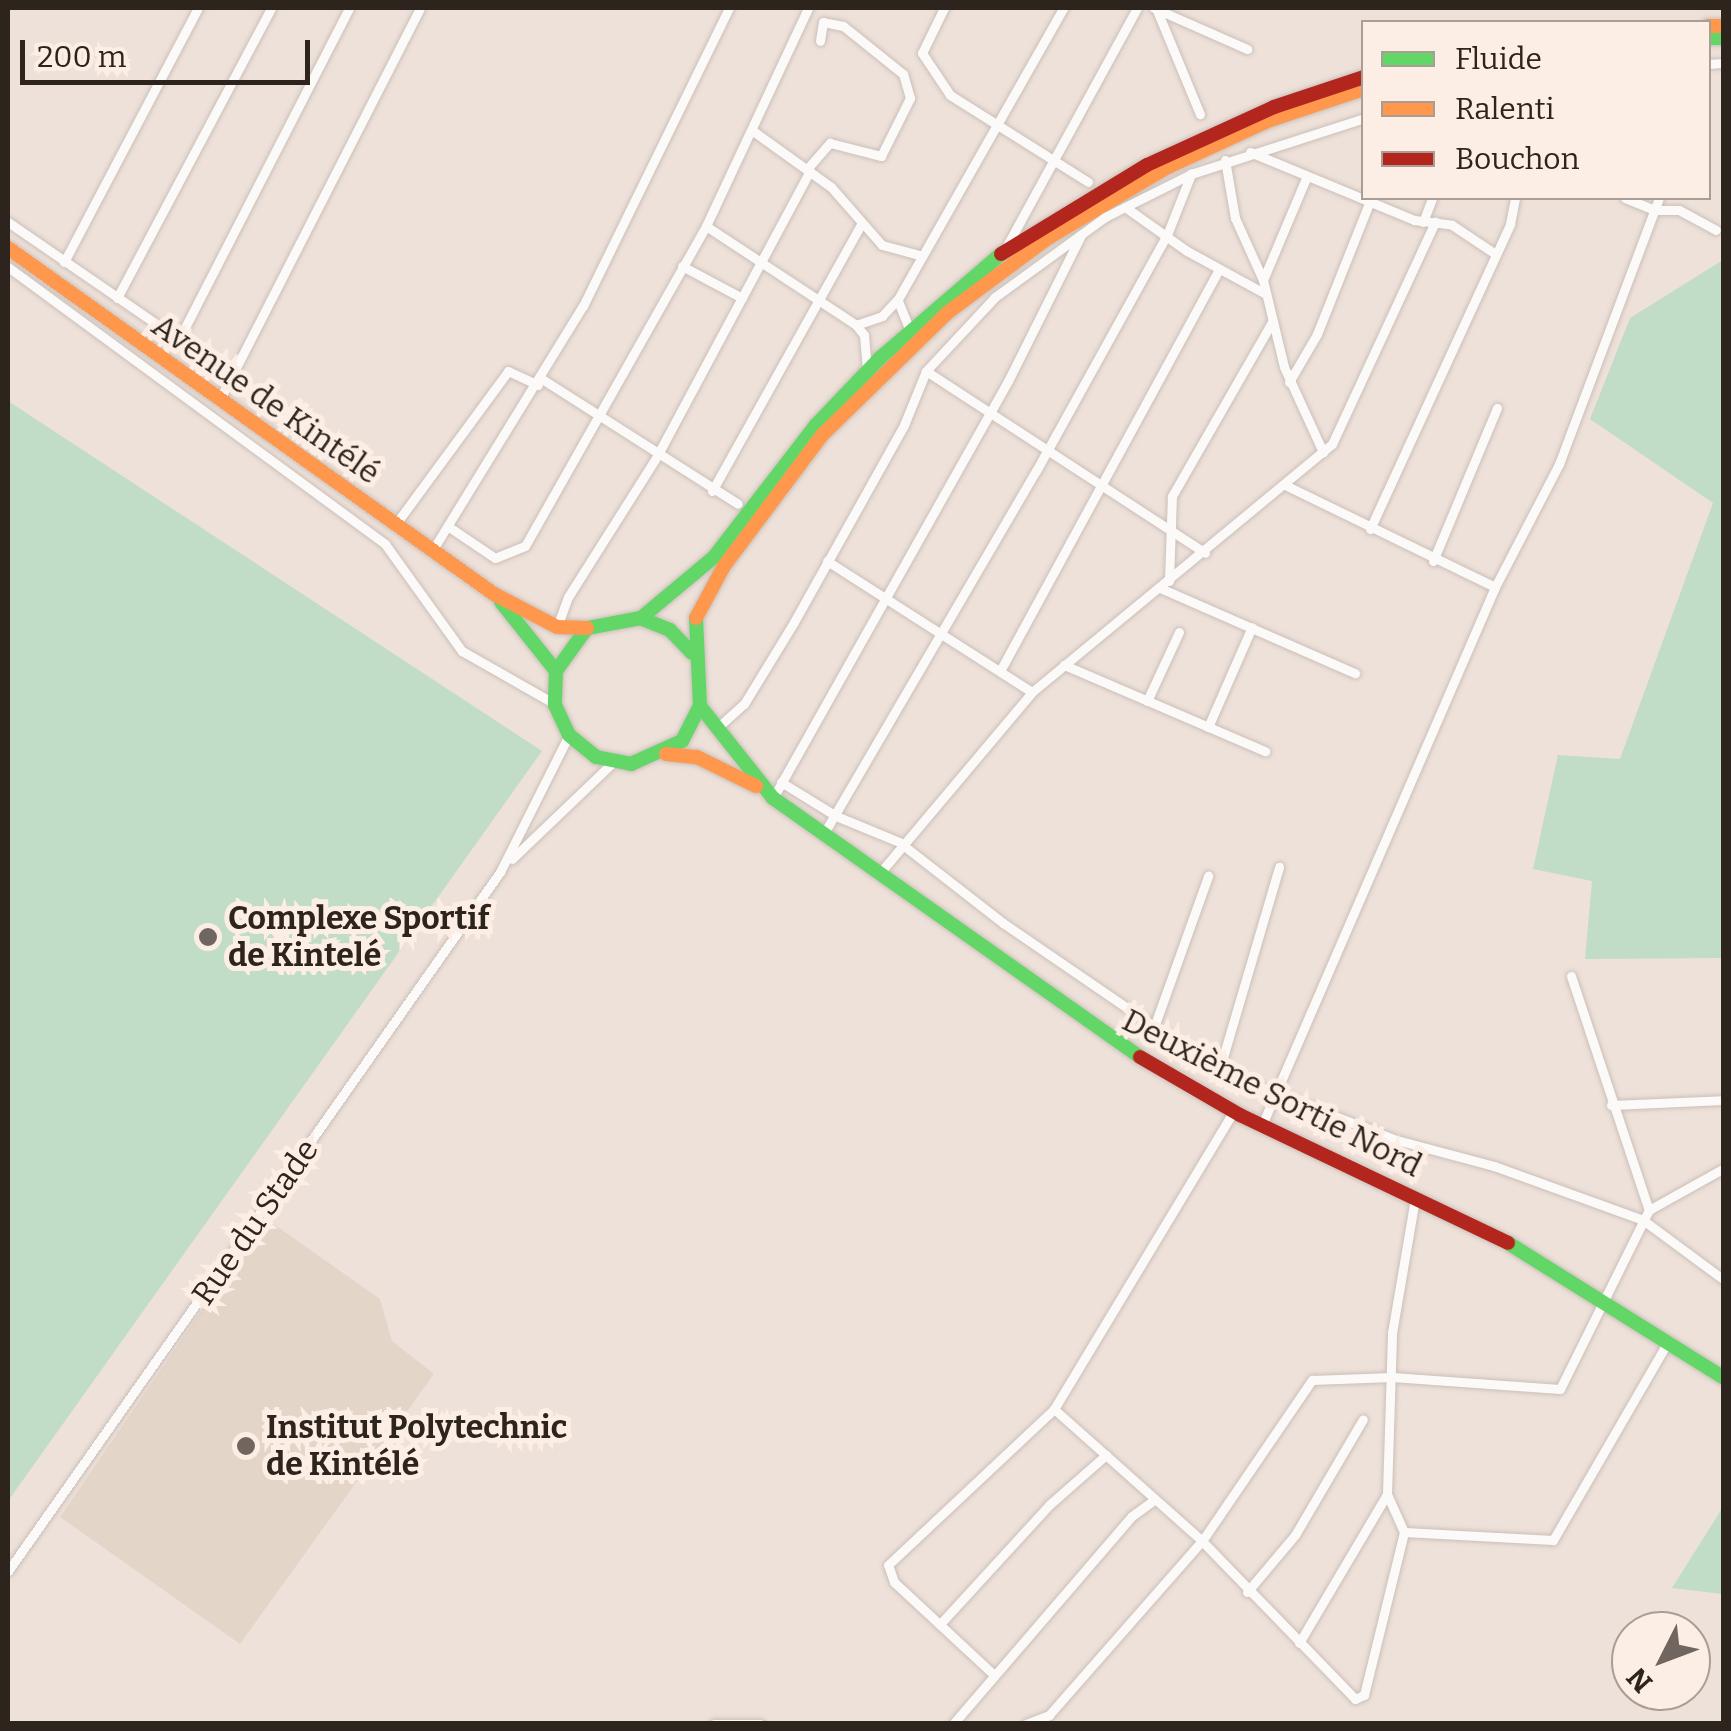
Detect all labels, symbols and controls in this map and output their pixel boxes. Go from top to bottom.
scale bar [25,20,315,82]
legend [1361,20,1711,200]
text: 200 m [37,39,126,75]
text: Fluide [1455,41,1542,77]
text: Ralenti [1455,91,1555,127]
text: Bouchon [1455,141,1580,177]
street label: Avenue de Kintélé [145,306,387,492]
place label: Complexe Sportif de Kintelé [228,900,489,975]
marker: Complexe Sportif de Kintelé [197,926,219,948]
street label: Deuxième Sortie Nord [1116,1001,1428,1185]
street label: Rue du Stade [184,1132,326,1312]
place label: Institut Polytechnic de Kintélé [266,1409,567,1484]
marker: Institut Polytechnic de Kintélé [235,1435,257,1457]
north arrow [1611,1611,1711,1711]
text: N [1620,1661,1659,1699]

